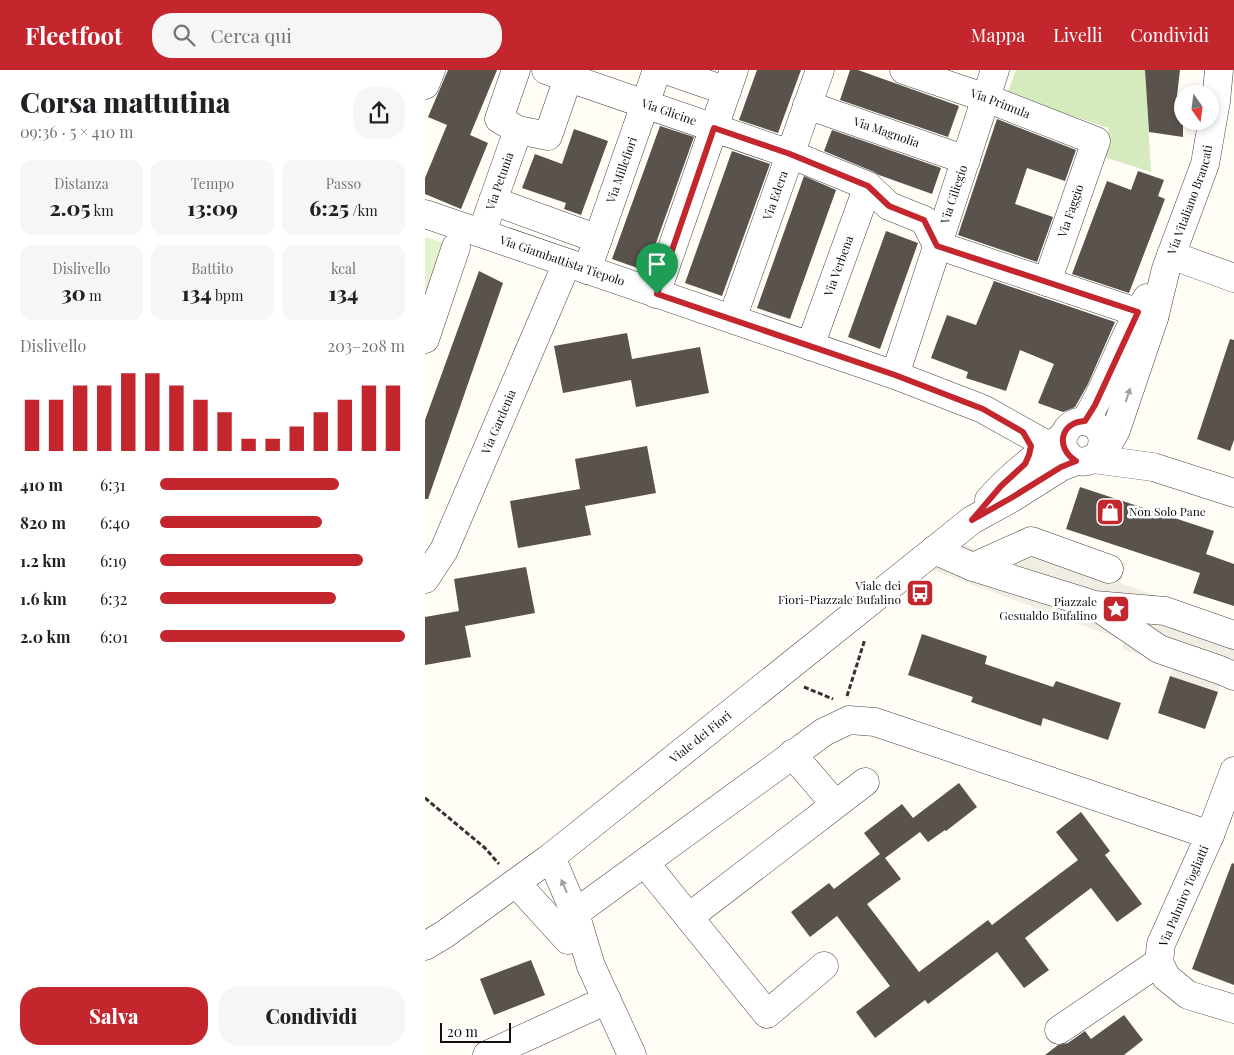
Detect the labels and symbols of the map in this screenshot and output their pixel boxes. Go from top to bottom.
street label: Via Primula [968,84,1033,122]
north arrow [1174,85,1219,130]
street label: Via Glicine [638,94,699,128]
street label: Via Magnolia [851,112,922,150]
street label: Via Millefiori [602,134,640,206]
street label: Via Vitaliano Brancati [1163,143,1215,258]
street label: Via Petunia [481,150,517,213]
street label: Via Ciliegio [936,162,970,227]
street label: Via Edera [758,168,791,223]
street label: Via Faggio [1053,182,1087,240]
street label: Via Giambattista Tiepolo [497,231,628,289]
street label: Via Verbena [819,233,856,299]
pin [636,243,678,294]
street label: Via Gardenia [477,387,519,457]
one-way arrow [1125,387,1133,402]
shop icon: Non Solo Pane [1095,497,1125,527]
place label: Non Solo Pane [1129,503,1206,519]
place label: Viale dei Fiori-Piazzale Bufalino [778,577,901,607]
bus stop icon: Viale dei Fiori-Piazzale Bufalino [905,578,935,608]
place label: Piazzale Gesualdo Bufalino [999,593,1097,623]
place icon: Piazzale Gesualdo Bufalino [1101,594,1131,624]
street label: Viale dei Fiori [665,707,734,767]
street label: Via Palmiro Togliatti [1154,842,1212,950]
one-way arrow [560,879,568,894]
scale bar [440,1020,511,1043]

